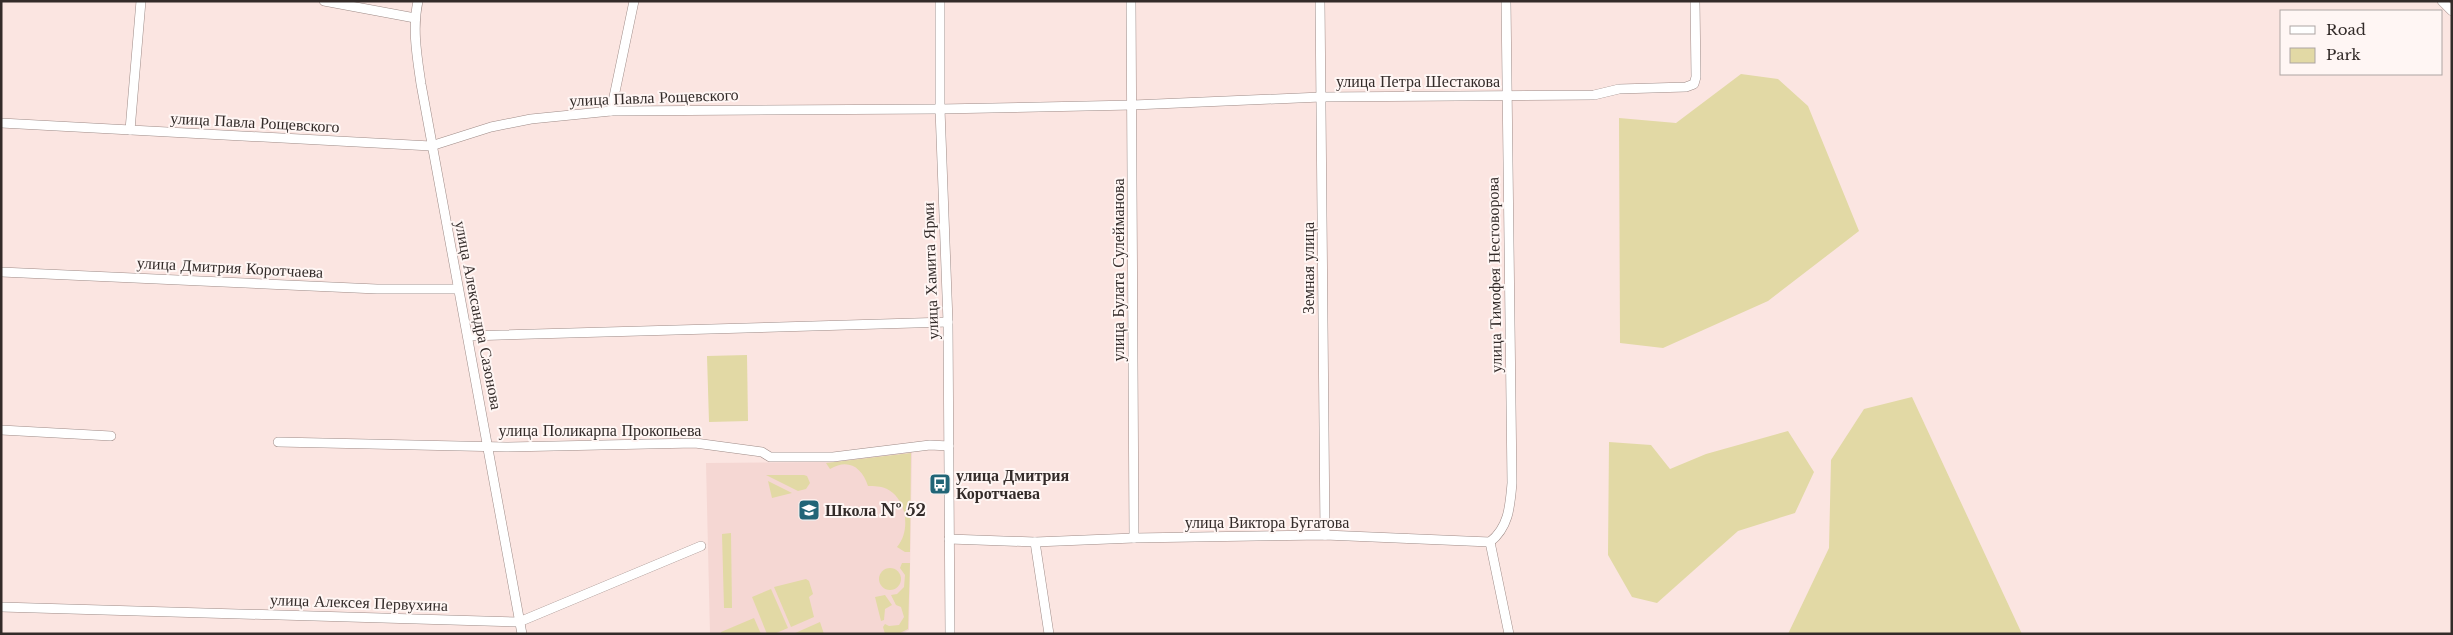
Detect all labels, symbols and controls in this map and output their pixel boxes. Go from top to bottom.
legend [2280,10,2443,75]
text: Road [2326,20,2366,39]
text: Park [2326,45,2362,64]
street label: улица Петра Шестакова [1336,71,1500,91]
street label: улица Павла Рощевского [569,84,739,110]
street label: улица Павла Рощевского [170,108,340,136]
street label: улица Тимофея Несговорова [1482,177,1506,373]
street label: улица Булата Сулейманова [1108,178,1128,362]
street label: улица Хамита Ярми [918,202,942,340]
street label: улица Александра Сазонова [451,219,507,411]
street label: Земная улица [1298,222,1318,314]
street label: улица Дмитрия Коротчаева [136,252,324,282]
street label: улица Поликарпа Прокопьева [499,420,701,440]
place label: улица Дмитрия Коротчаева [956,465,1070,503]
bus stop icon: улица Дмитрия Коротчаева [928,472,952,496]
school or university icon: Школа № 52 [797,498,821,522]
place label: Школа № 52 [825,500,926,520]
street label: улица Виктора Бугатова [1185,512,1349,532]
street label: улица Алексея Первухина [270,589,448,615]

